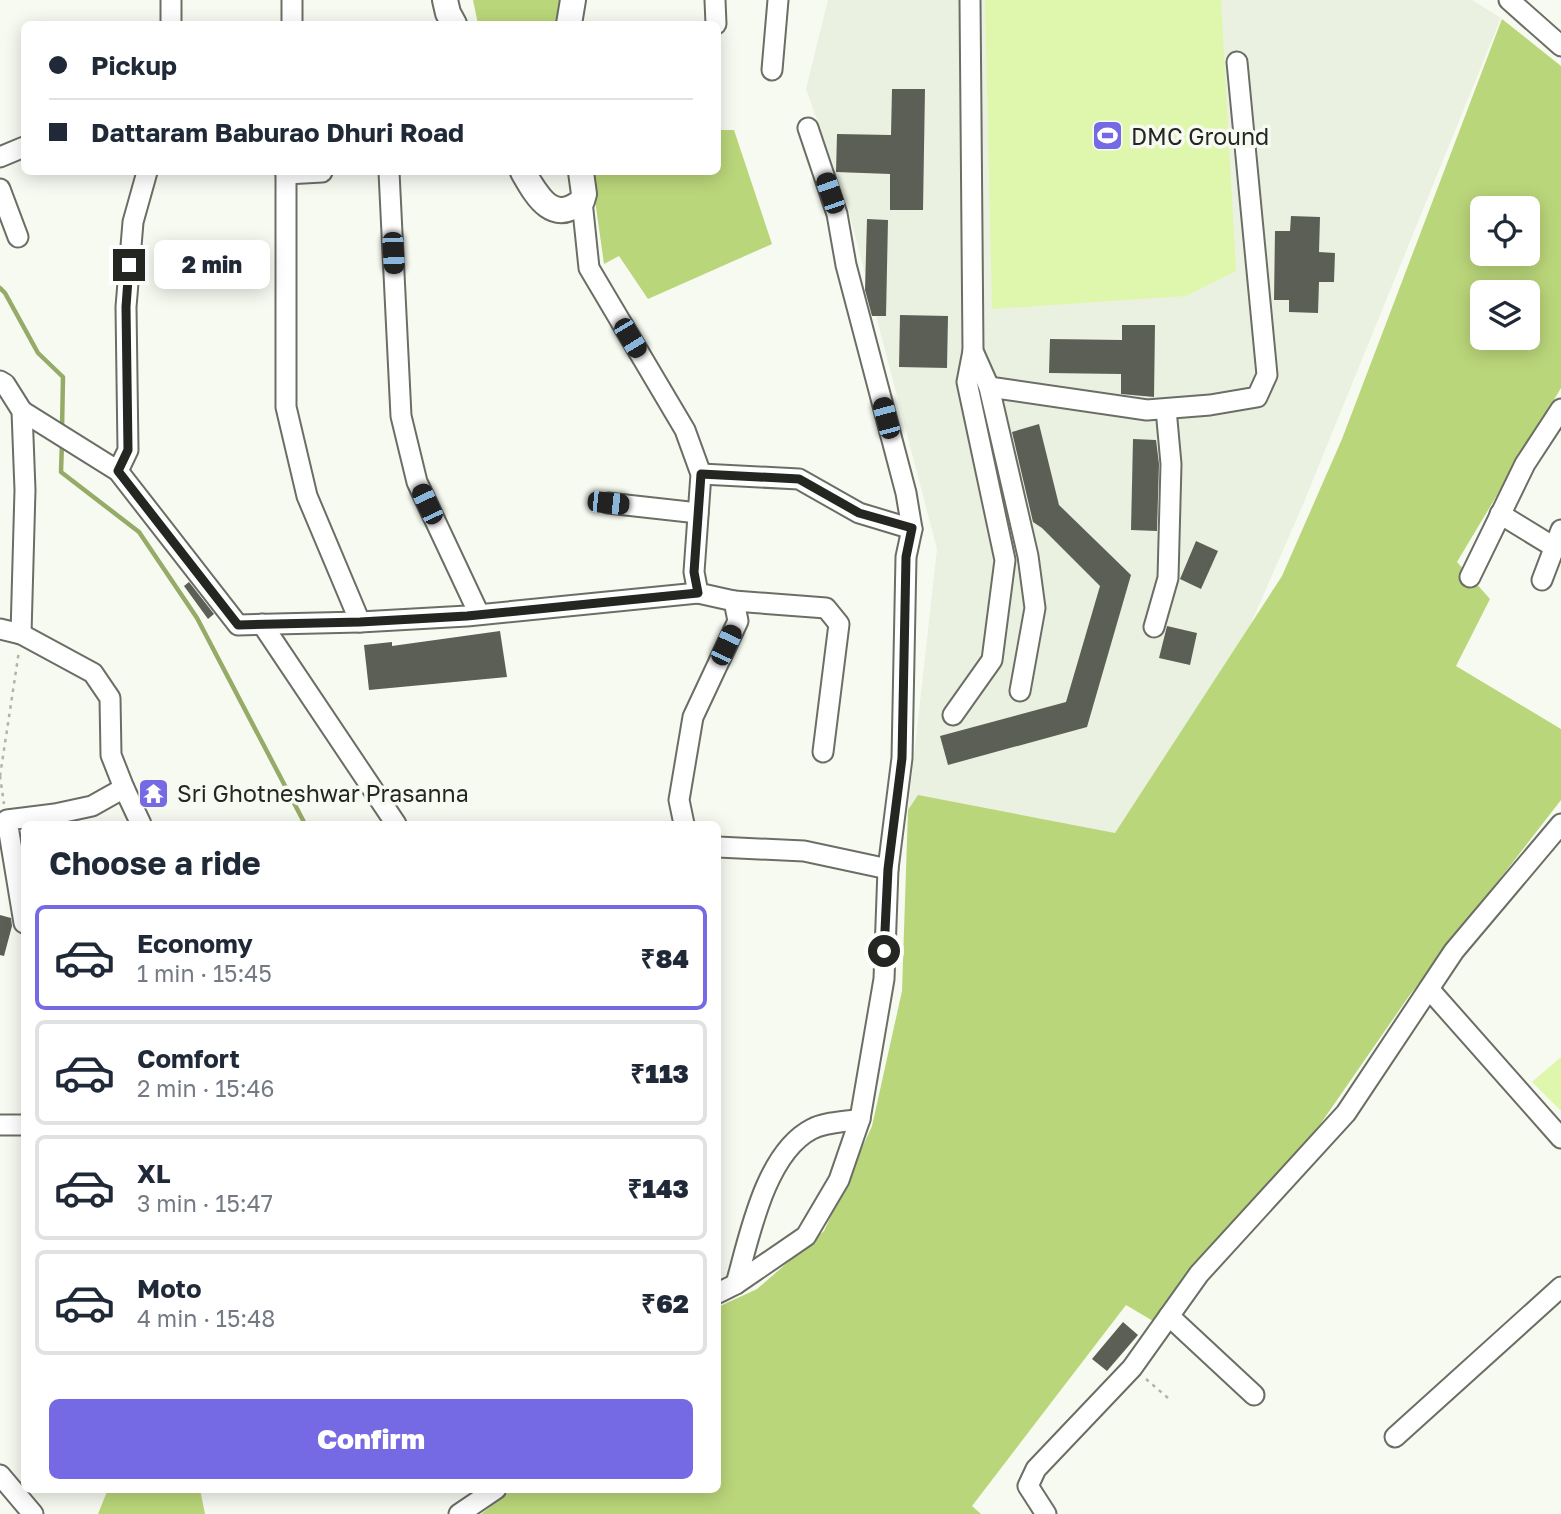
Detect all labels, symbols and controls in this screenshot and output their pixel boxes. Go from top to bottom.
text: Pickup [91,50,177,81]
text: Dattaram Baburao Dhuri Road [91,117,464,148]
sports icon: DMC Ground [1091,119,1125,153]
place label: DMC Ground [1131,122,1269,150]
car [814,170,847,216]
map controls [1470,196,1540,350]
button: locate [1470,196,1540,266]
car [382,231,405,275]
callout: 2 min [154,240,269,290]
route end [113,249,145,281]
text: 2 min [182,250,242,278]
button: layers [1470,280,1540,350]
car [611,315,650,361]
car [871,395,902,441]
car [409,481,446,527]
car [587,490,630,516]
car [708,622,745,668]
temple icon: Sri Ghotneshwar Prasanna [137,776,171,810]
place label: Sri Ghotneshwar Prasanna [177,779,469,807]
text: Choose a ride [49,844,261,882]
icon: car [53,926,116,989]
text: Economy [137,928,253,959]
route start [868,935,900,967]
text: ₹84 [641,943,689,974]
text: 1 min · 15:45 [137,959,272,987]
icon: car [53,1041,116,1104]
text: Comfort [137,1043,240,1074]
text: ₹113 [630,1058,689,1089]
text: 2 min · 15:46 [137,1074,275,1102]
icon: car [53,1156,116,1219]
text: XL [137,1158,171,1189]
text: ₹143 [628,1173,689,1204]
text: 3 min · 15:47 [137,1189,273,1217]
icon: car [53,1271,116,1334]
text: Moto [137,1273,202,1304]
text: ₹62 [641,1288,689,1319]
text: 4 min · 15:48 [137,1304,275,1332]
button: Confirm [49,1399,693,1479]

